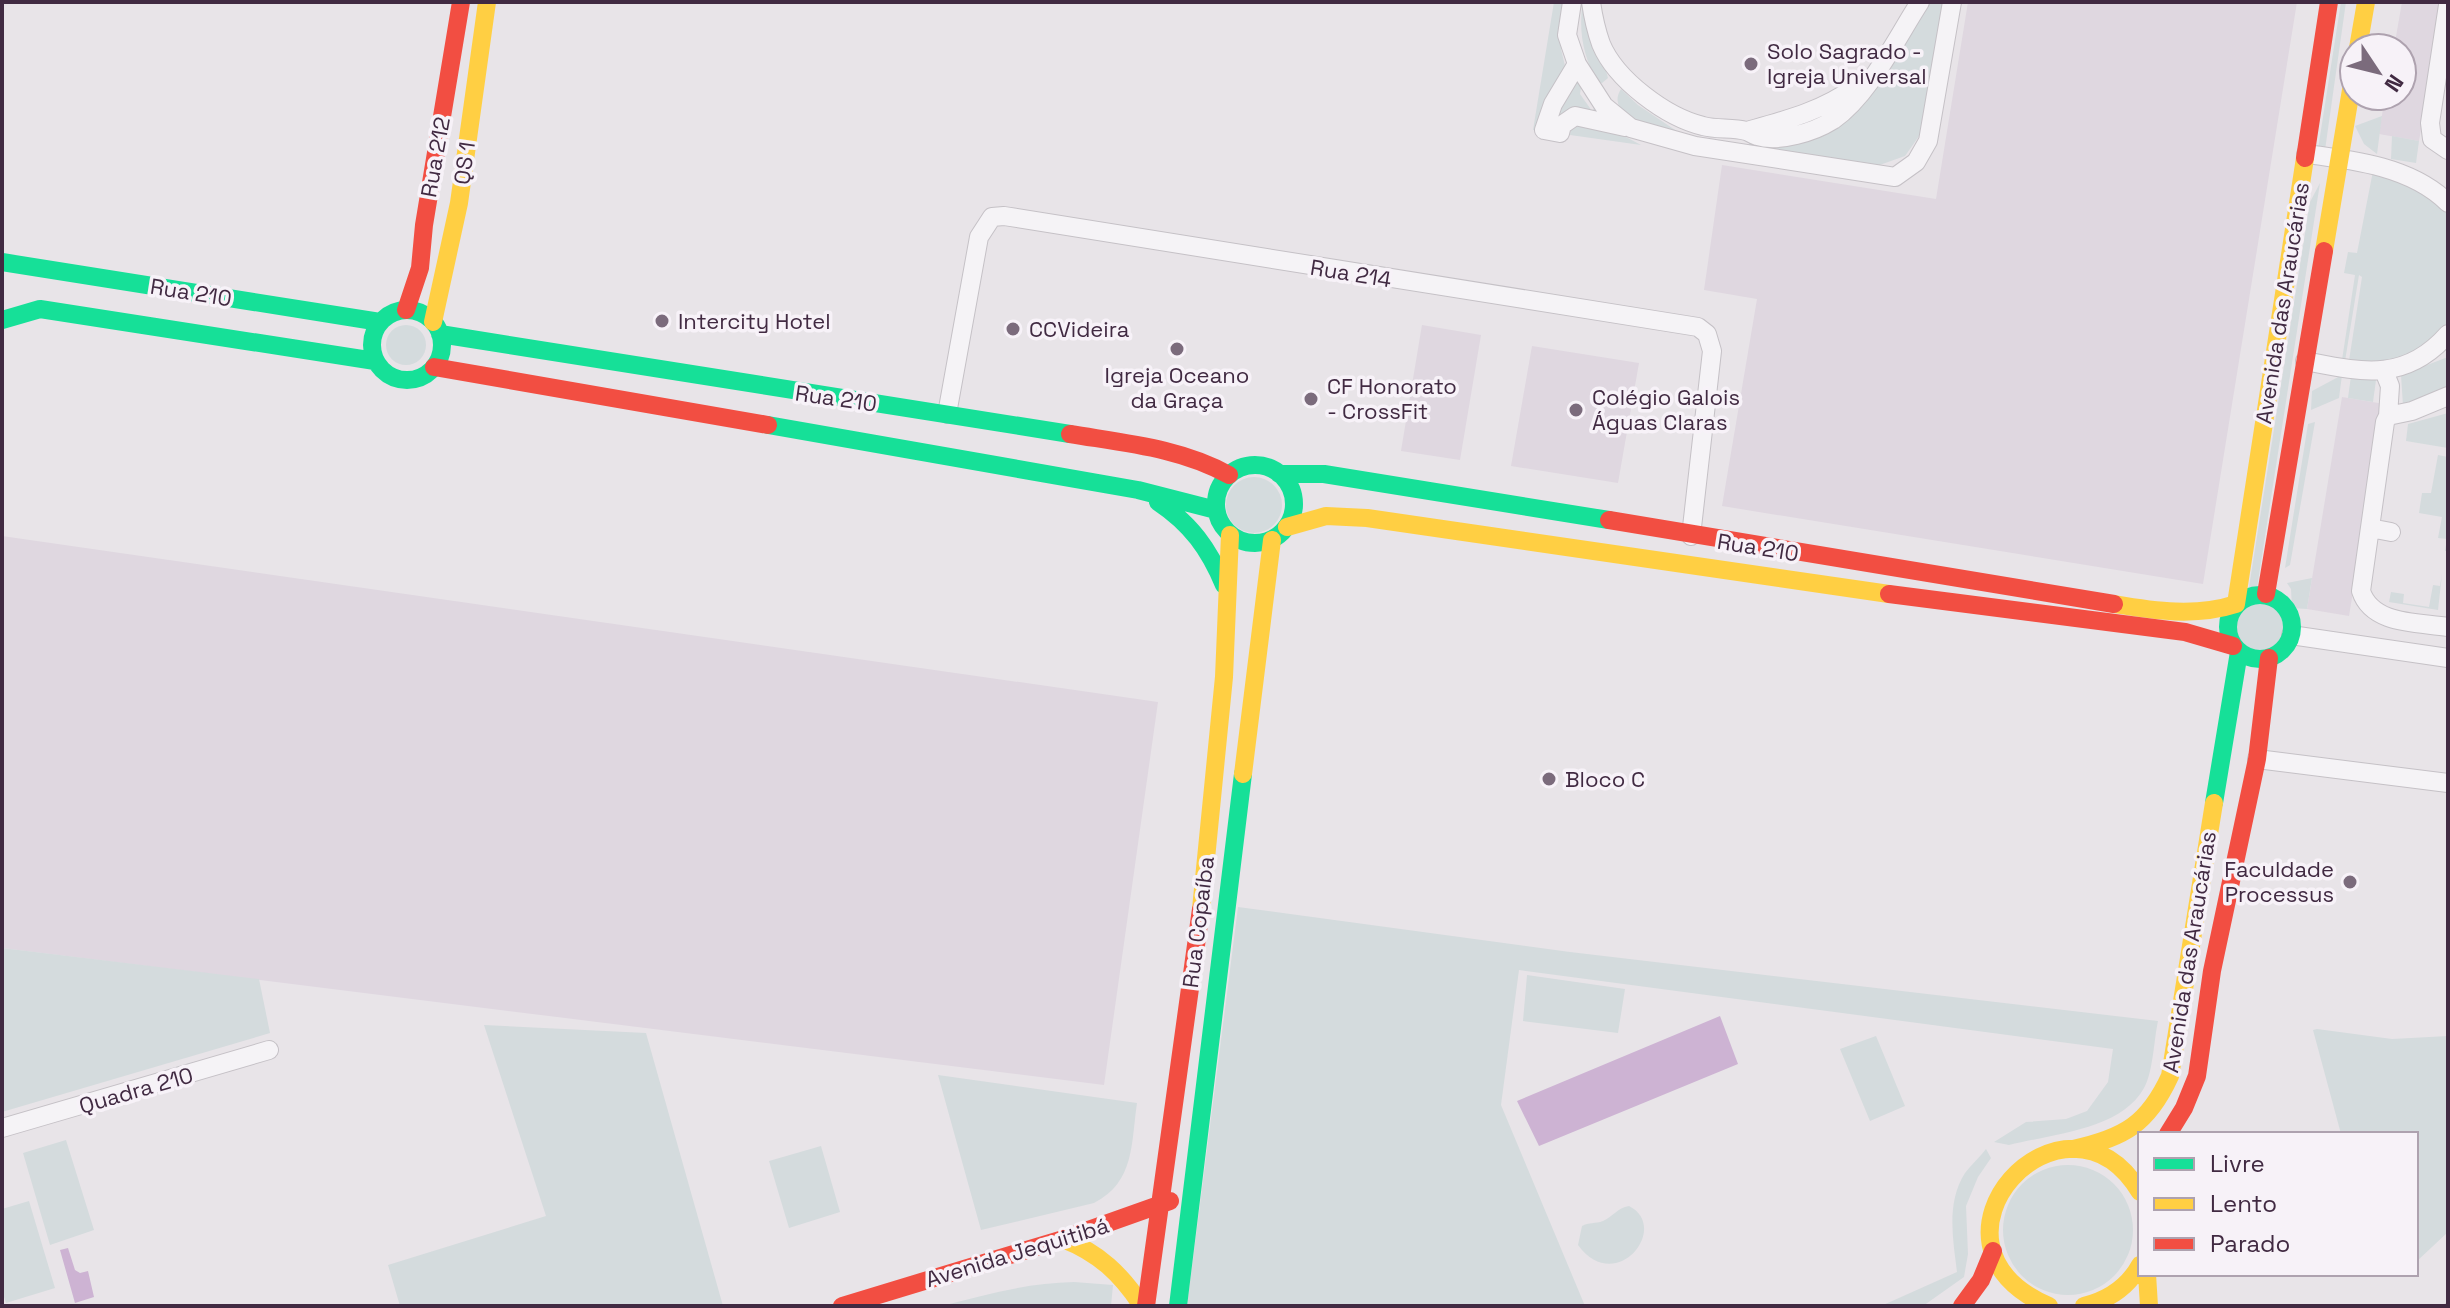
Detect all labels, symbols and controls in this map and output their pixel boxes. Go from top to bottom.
north arrow [2338,32,2418,112]
place label: Solo Sagrado - Igreja Universal [1767,37,1927,90]
marker: Solo Sagrado - Igreja Universal [1742,55,1760,73]
text: N [2379,69,2410,98]
street label: Rua 212 [414,114,456,200]
street label: QS 1 [447,140,481,186]
street label: Avenida das Araucárias [2249,180,2315,426]
street label: Rua 214 [1308,253,1394,293]
street label: Rua 210 [148,272,234,312]
place label: Intercity Hotel [678,307,831,335]
marker: Intercity Hotel [653,312,671,330]
place label: CCVideira [1029,315,1130,343]
marker: CCVideira [1004,320,1022,338]
marker: Igreja Oceano da Graça [1168,340,1186,358]
place label: Igreja Oceano da Graça [1105,361,1249,414]
place label: CF Honorato - CrossFit [1327,372,1457,425]
street label: Rua 210 [793,378,879,418]
place label: Colégio Galois Águas Claras [1592,383,1740,436]
marker: CF Honorato - CrossFit [1302,390,1320,408]
marker: Colégio Galois Águas Claras [1567,401,1585,419]
street label: Rua 210 [1715,527,1801,567]
place label: Bloco C [1565,765,1645,793]
marker: Bloco C [1540,770,1558,788]
street label: Avenida das Araucárias [2156,829,2222,1075]
street label: Rua Copaíba [1176,854,1220,989]
place label: Faculdade Processus [2224,855,2334,908]
marker: Faculdade Processus [2341,873,2359,891]
street label: Quadra 210 [76,1060,196,1120]
legend [2138,1132,2418,1276]
text: Livre [2210,1148,2265,1179]
text: Lento [2210,1188,2277,1219]
street label: Avenida Jequitibá [922,1211,1112,1293]
text: Parado [2210,1228,2290,1259]

